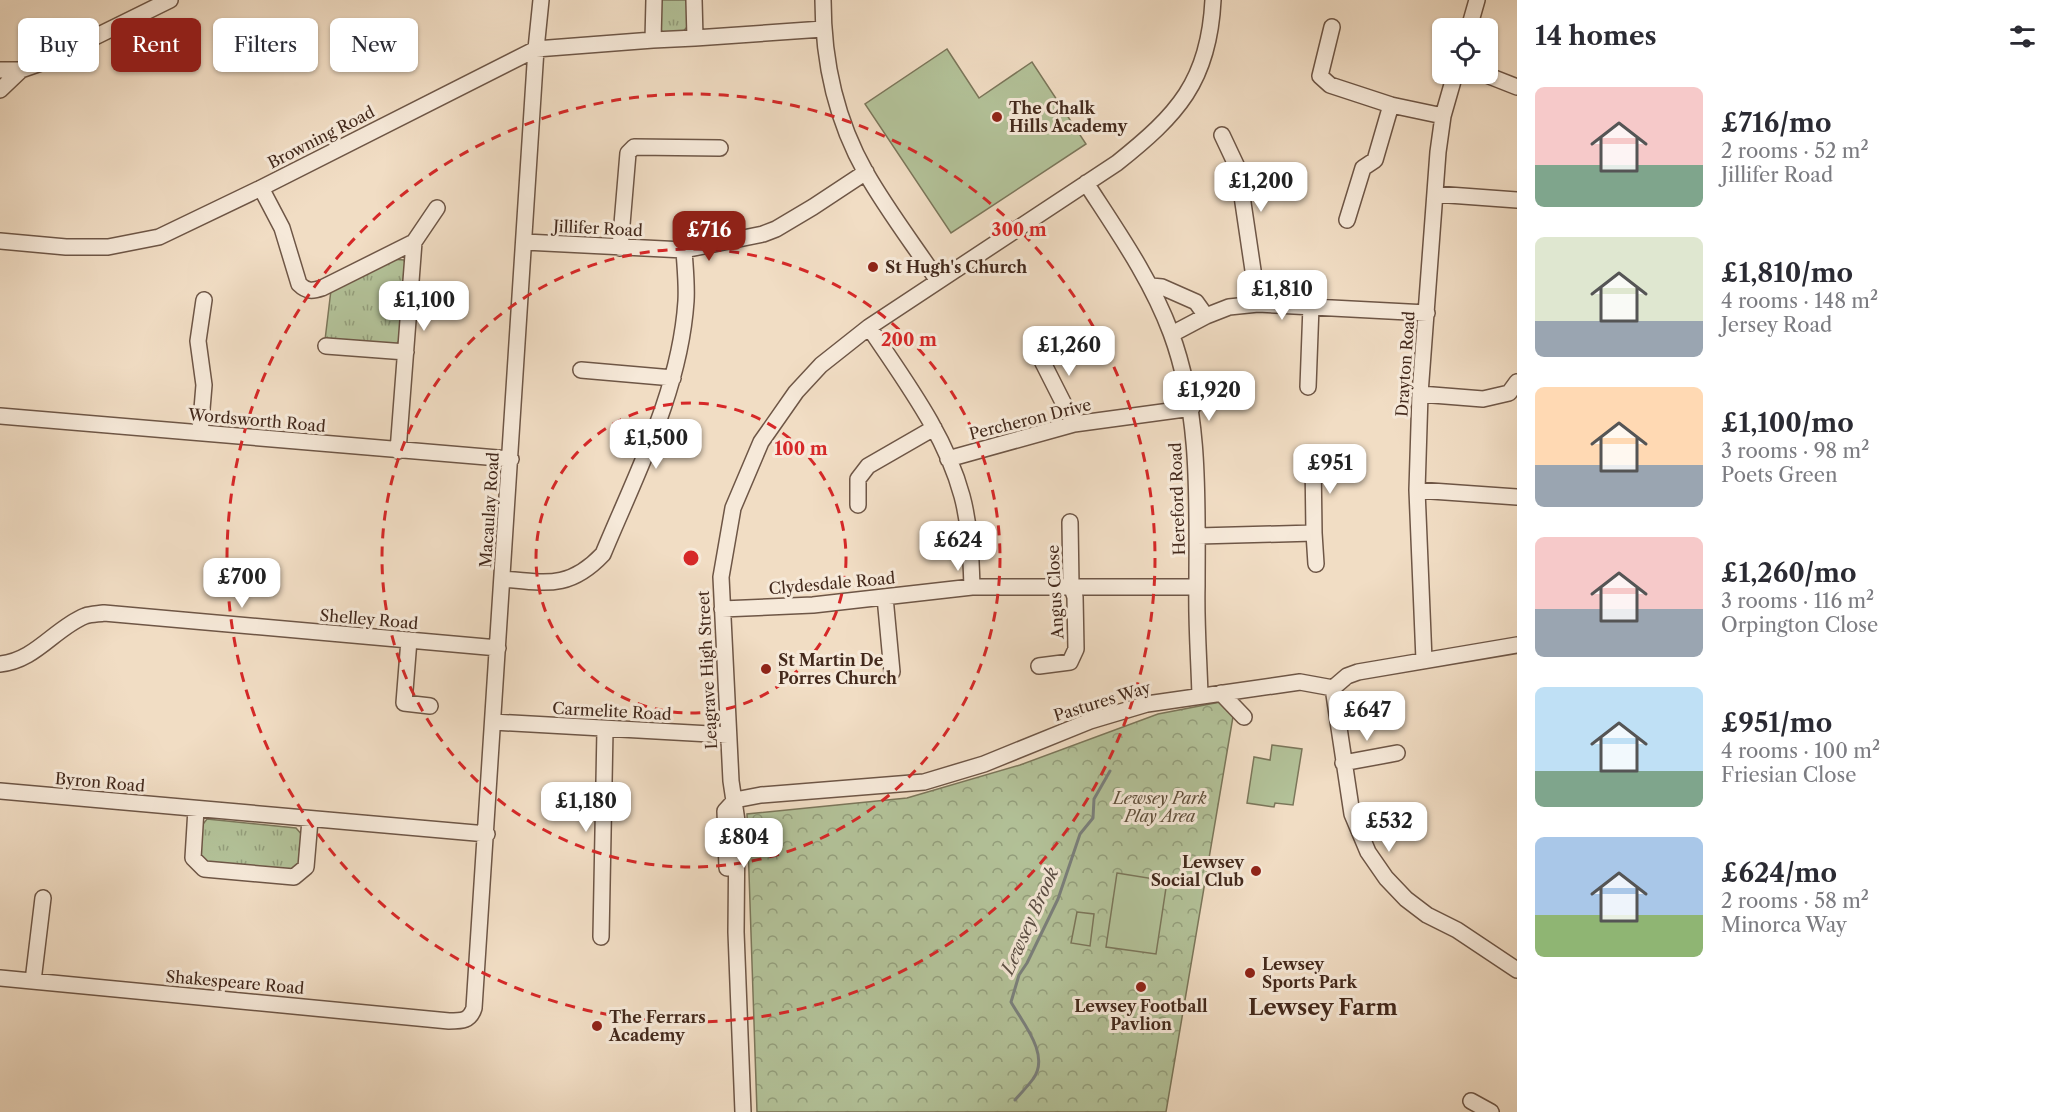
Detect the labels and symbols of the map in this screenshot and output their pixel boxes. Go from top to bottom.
place label: The Chalk Hills Academy [1009,98,1128,136]
street label: Browning Road [264,101,378,173]
marker: The Chalk Hills Academy [990,110,1004,124]
pin: £1,200 [1212,162,1310,213]
pin: £716 [673,211,745,262]
street label: Jillifer Road [550,216,644,240]
text: 300 m [991,219,1047,241]
place label: St Hugh's Church [885,257,1027,277]
marker: St Hugh's Church [866,260,880,274]
pin: £1,810 [1233,270,1331,321]
pin: £1,100 [375,281,473,332]
street label: Drayton Road [1391,310,1419,418]
pin: £1,260 [1020,326,1118,377]
text: 200 m [881,329,937,351]
pin: £1,920 [1160,371,1258,422]
street label: Percheron Drive [967,394,1093,444]
street label: Wordsworth Road [186,404,327,436]
pin: £1,500 [607,419,705,470]
text: 100 m [774,438,828,460]
street label: Hereford Road [1165,442,1189,556]
pin: £951 [1294,444,1366,495]
street label: Macaulay Road [475,451,503,569]
pin: £624 [922,521,994,572]
street label: Angus Close [1043,544,1068,641]
centre of rings [681,548,701,568]
pin: £700 [206,558,278,609]
street label: Clydesdale Road [768,567,896,598]
street label: Leagrave High Street [693,590,721,750]
street label: Shelley Road [319,605,419,633]
place label: St Martin De Porres Church [778,650,897,688]
marker: St Martin De Porres Church [759,662,773,676]
street label: Pastures Way [1051,676,1154,725]
pin: £647 [1331,691,1403,742]
street label: Carmelite Road [552,698,672,724]
street label: Byron Road [54,768,146,796]
pin: £1,180 [537,782,635,833]
park label: Lewsey Park Play Area [1111,788,1207,826]
pin: £532 [1353,802,1425,853]
pin: £804 [708,818,780,869]
place label: Lewsey Social Club [1151,852,1245,890]
water label: Lewsey Brook [996,863,1064,980]
marker: Lewsey Social Club [1249,864,1263,878]
place label: Lewsey Sports Park [1262,954,1357,992]
street label: Shakespeare Road [165,966,305,998]
marker: Lewsey Sports Park [1243,966,1257,980]
marker: Lewsey Football Pavlion [1134,980,1148,994]
district label: Lewsey Farm [1248,994,1398,1021]
place label: Lewsey Football Pavlion [1074,996,1208,1034]
place label: The Ferrars Academy [608,1007,706,1045]
marker: The Ferrars Academy [590,1019,604,1033]

